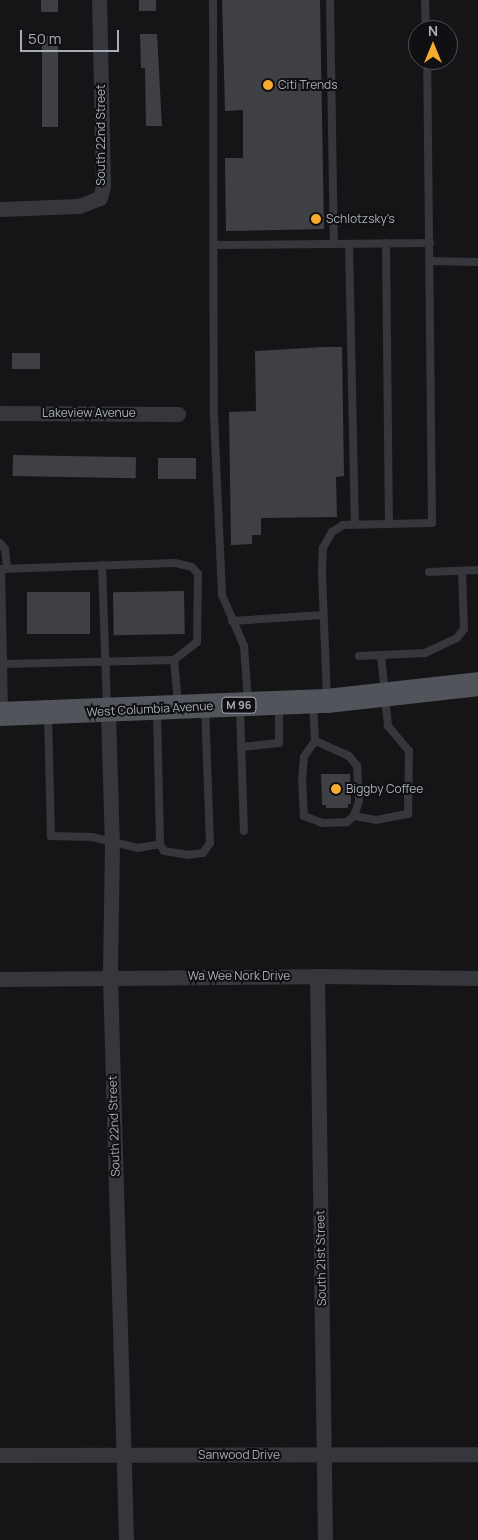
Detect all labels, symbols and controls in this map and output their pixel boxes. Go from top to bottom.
scale bar [22,20,121,52]
north arrow [408,20,458,70]
text: N [428,21,438,40]
text: 50 m [28,28,62,49]
place label: Citi Trends [278,78,337,92]
marker: Citi Trends [262,79,274,91]
street label: South 22nd Street [94,84,108,186]
place label: Schlotzsky's [326,212,395,226]
marker: Schlotzsky's [310,213,322,225]
street label: Lakeview Avenue [42,406,136,420]
road number: M 96 [220,696,258,714]
street label: West Columbia Avenue [86,698,214,720]
place label: Biggby Coffee [346,782,423,796]
marker: Biggby Coffee [330,783,342,795]
street label: Wa Wee Nork Drive [188,969,290,983]
street label: South 22nd Street [105,1075,123,1177]
street label: South 21st Street [313,1210,329,1306]
street label: Sanwood Drive [198,1448,280,1462]

